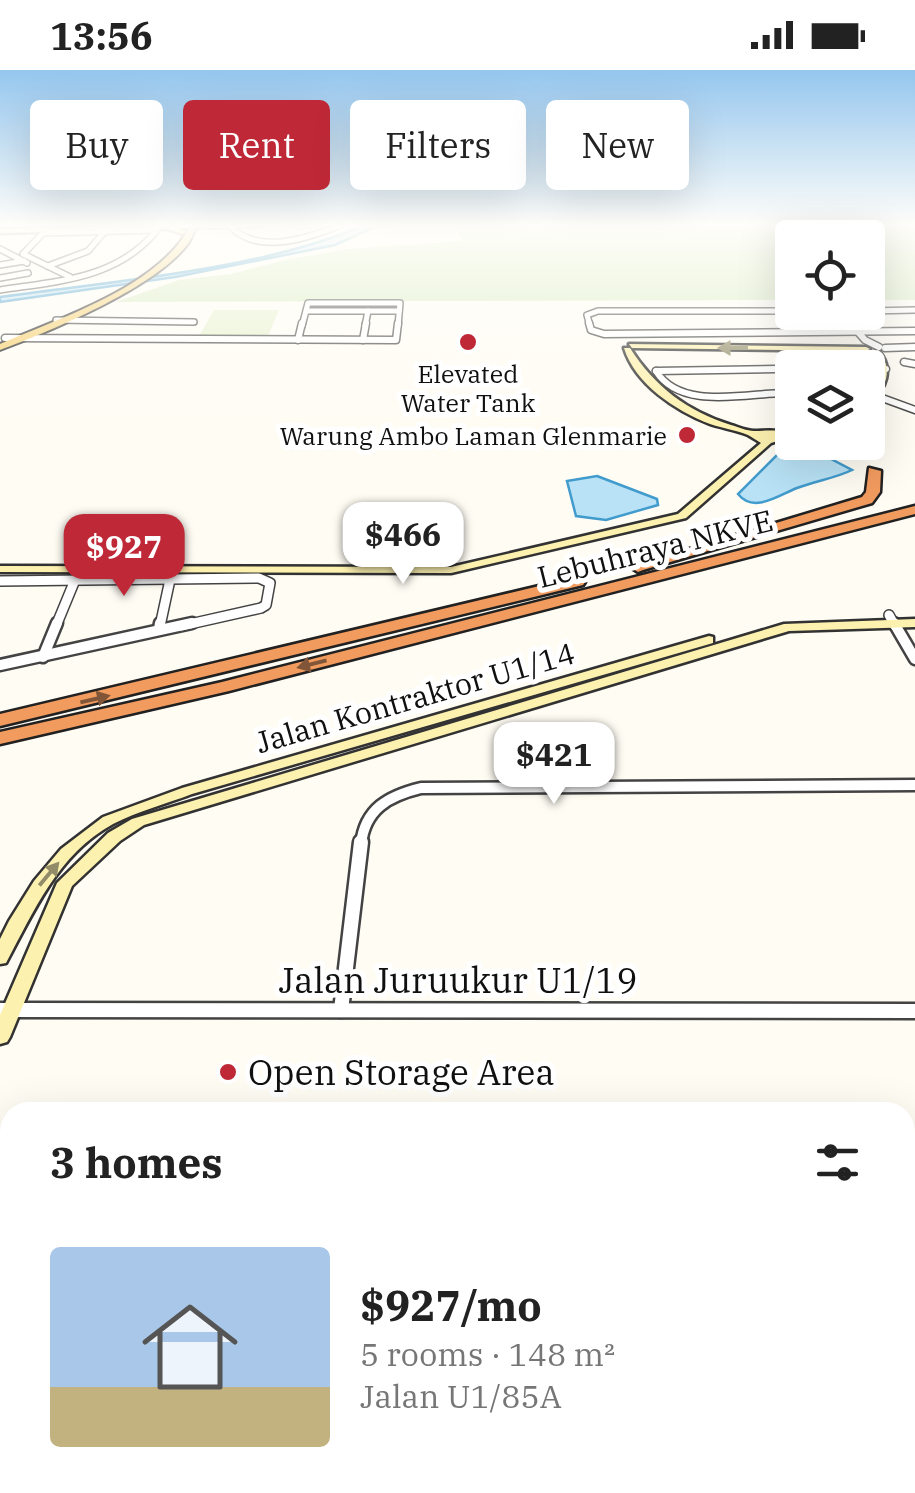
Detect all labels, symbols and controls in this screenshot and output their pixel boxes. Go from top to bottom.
text: 13:56 [50,11,153,60]
chip: Buy [30,100,163,190]
chip: Rent [183,100,330,190]
chip: Filters [350,100,526,190]
chip: New [546,100,689,190]
map controls [775,220,885,460]
button: locate [775,220,885,330]
marker: Elevated Water Tank [457,331,479,353]
one-way arrow [717,340,749,356]
button: layers [775,350,885,460]
place label: Elevated Water Tank [401,357,536,419]
place label: Warung Ambo Laman Glenmarie [280,419,667,452]
marker: Warung Ambo Laman Glenmarie [676,424,698,446]
street label: Lebuhraya NKVE [533,500,777,596]
pin: $466 [344,502,462,587]
text: $466 [365,513,441,555]
pin: $927 [65,514,183,599]
text: $927 [86,525,162,567]
street label: Jalan Kontraktor U1/14 [251,633,579,761]
one-way arrow [296,657,327,673]
one-way arrow [80,691,111,706]
pin: $421 [495,722,613,807]
text: $421 [516,733,592,775]
one-way arrow [38,862,59,887]
street label: Jalan Juruukur U1/19 [279,957,637,1003]
place label: Open Storage Area [248,1049,555,1095]
marker: Open Storage Area [217,1061,239,1083]
text: 3 homes [50,1135,223,1190]
icon: filters [810,1135,865,1190]
text: $927/mo [360,1278,542,1333]
icon: home [130,1287,250,1407]
text: 5 rooms · 148 m² [360,1333,615,1375]
text: Jalan U1/85A [360,1375,562,1417]

